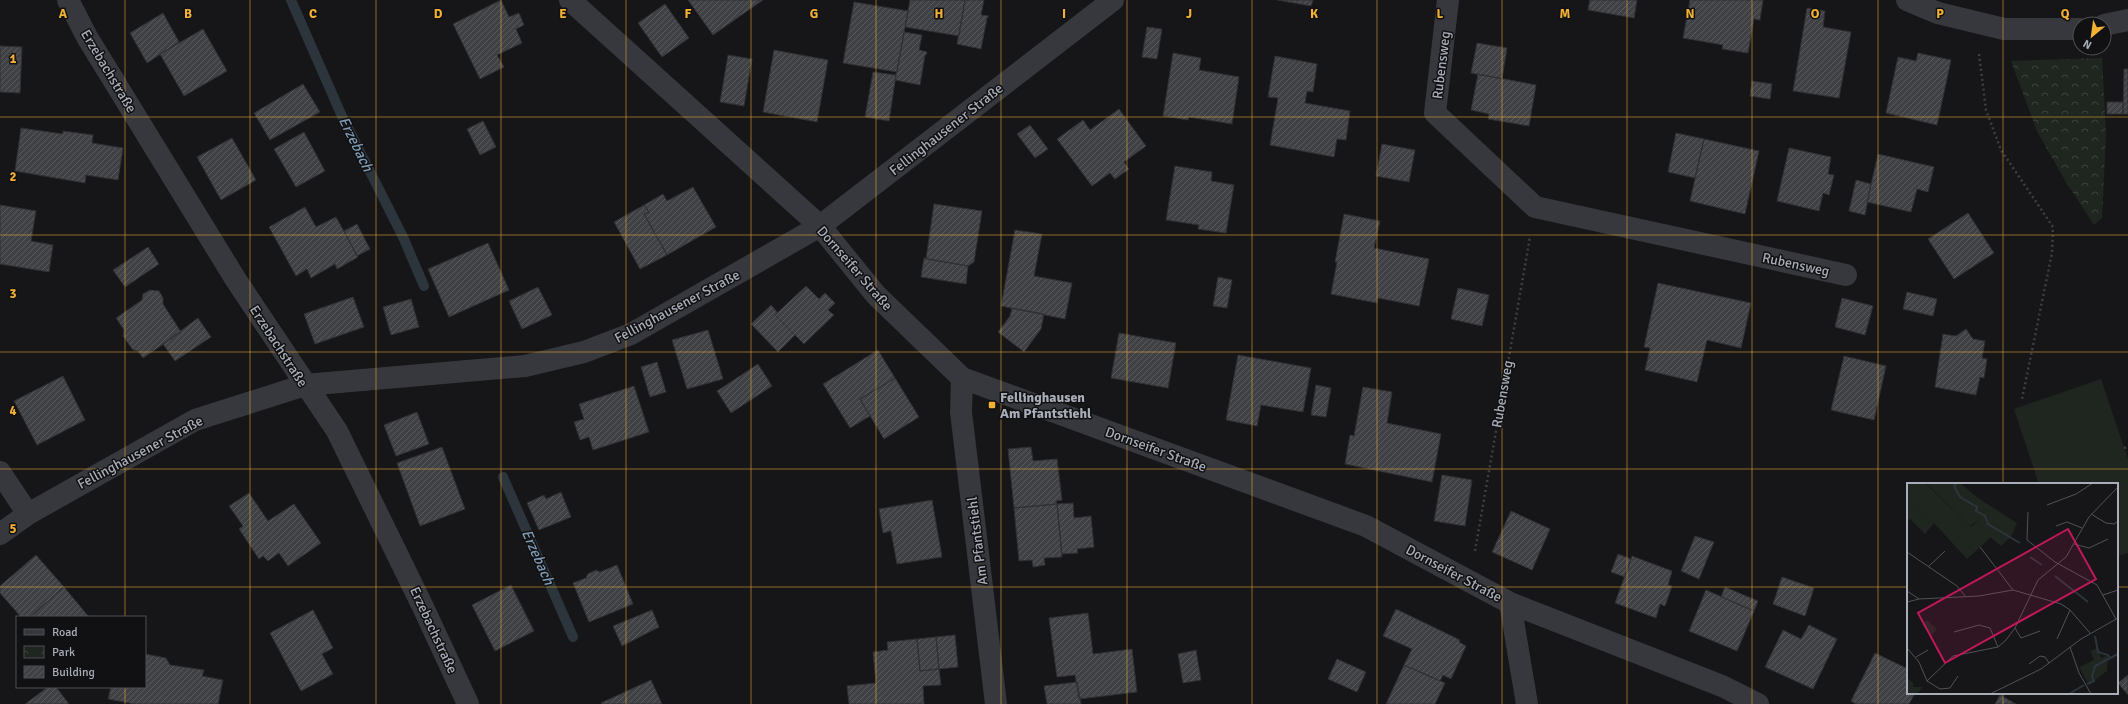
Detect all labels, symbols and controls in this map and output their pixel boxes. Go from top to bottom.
text: A [59,6,68,22]
text: B [184,6,192,22]
text: C [309,6,317,22]
text: D [434,6,443,22]
text: E [559,6,567,22]
text: F [685,6,692,22]
text: G [810,6,818,22]
text: H [935,6,943,22]
text: I [1062,6,1066,22]
text: J [1186,6,1192,22]
text: K [1310,6,1318,22]
text: L [1437,6,1444,22]
text: M [1560,6,1571,22]
text: N [1685,6,1695,22]
text: O [1811,6,1820,22]
text: P [1936,6,1944,22]
text: Q [2061,6,2070,22]
north arrow [2072,16,2112,56]
street label: Erzebachstraße [77,27,140,116]
street label: Rubensweg [1429,30,1454,100]
text: N [2081,37,2094,52]
text: 1 [9,51,17,67]
street label: Fellinghausener Straße [886,80,1007,179]
water label: Erzebach [335,114,377,175]
text: 2 [9,169,17,185]
street label: Dornseifer Straße [813,223,896,314]
street label: Rubensweg [1761,249,1831,280]
street label: Fellinghausener Straße [612,266,743,347]
text: 3 [9,286,17,302]
street label: Erzebachstraße [246,302,311,390]
street label: Rubensweg [1488,359,1517,429]
place label: Fellinghausen Am Pfantstiehl [1000,389,1092,422]
marker: Fellinghausen Am Pfantstiehl [987,400,997,410]
text: 4 [9,403,17,419]
street label: Fellinghausener Straße [75,412,206,493]
street label: Dornseifer Straße [1103,423,1209,476]
inset map [1907,483,2118,694]
street label: Am Pfantstiehl [964,496,991,586]
text: 5 [9,521,17,537]
water label: Erzebach [518,526,559,588]
street label: Dornseifer Straße [1403,541,1505,606]
street label: Erzebachstraße [406,584,461,676]
legend [16,616,146,688]
text: Road [52,625,78,640]
text: Park [52,645,75,660]
text: Building [52,665,95,680]

